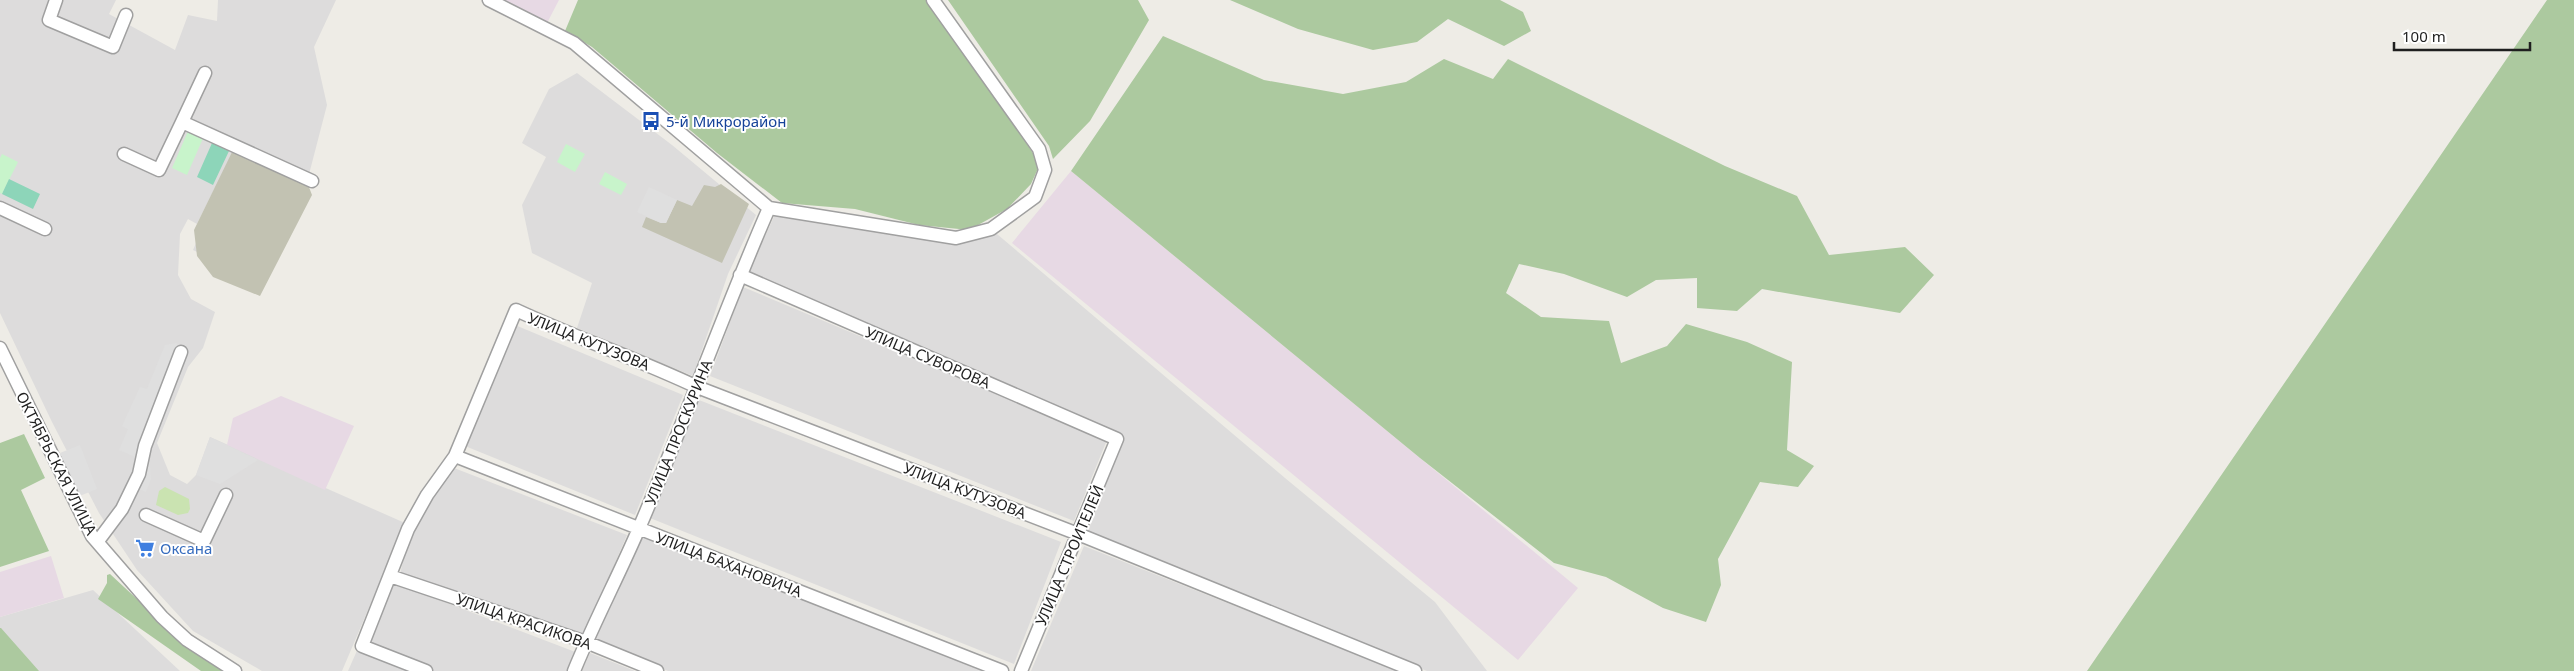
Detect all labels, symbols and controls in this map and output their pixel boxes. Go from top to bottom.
scale bar [2394,20,2530,52]
text: 100 m [2402,26,2446,46]
bus stop icon: 5-й Микрорайон [640,110,662,132]
place label: 5-й Микрорайон [666,111,786,131]
street label: УЛИЦА КУТУЗОВА [525,307,653,375]
street label: УЛИЦА СУВОРОВА [862,322,994,393]
street label: УЛИЦА ПРОСКУРИНА [640,356,716,508]
street label: ОКТЯБРЬСКАЯ УЛИЦА [12,388,102,539]
street label: УЛИЦА КУТУЗОВА [901,457,1030,523]
street label: УЛИЦА СТРОИТЕЛЕЙ [1030,482,1108,628]
street label: УЛИЦА БАХАНОВИЧА [653,527,805,601]
supermarket icon: Оксана [134,537,156,559]
place label: Оксана [160,538,212,558]
street label: УЛИЦА КРАСИКОВА [454,588,595,654]

